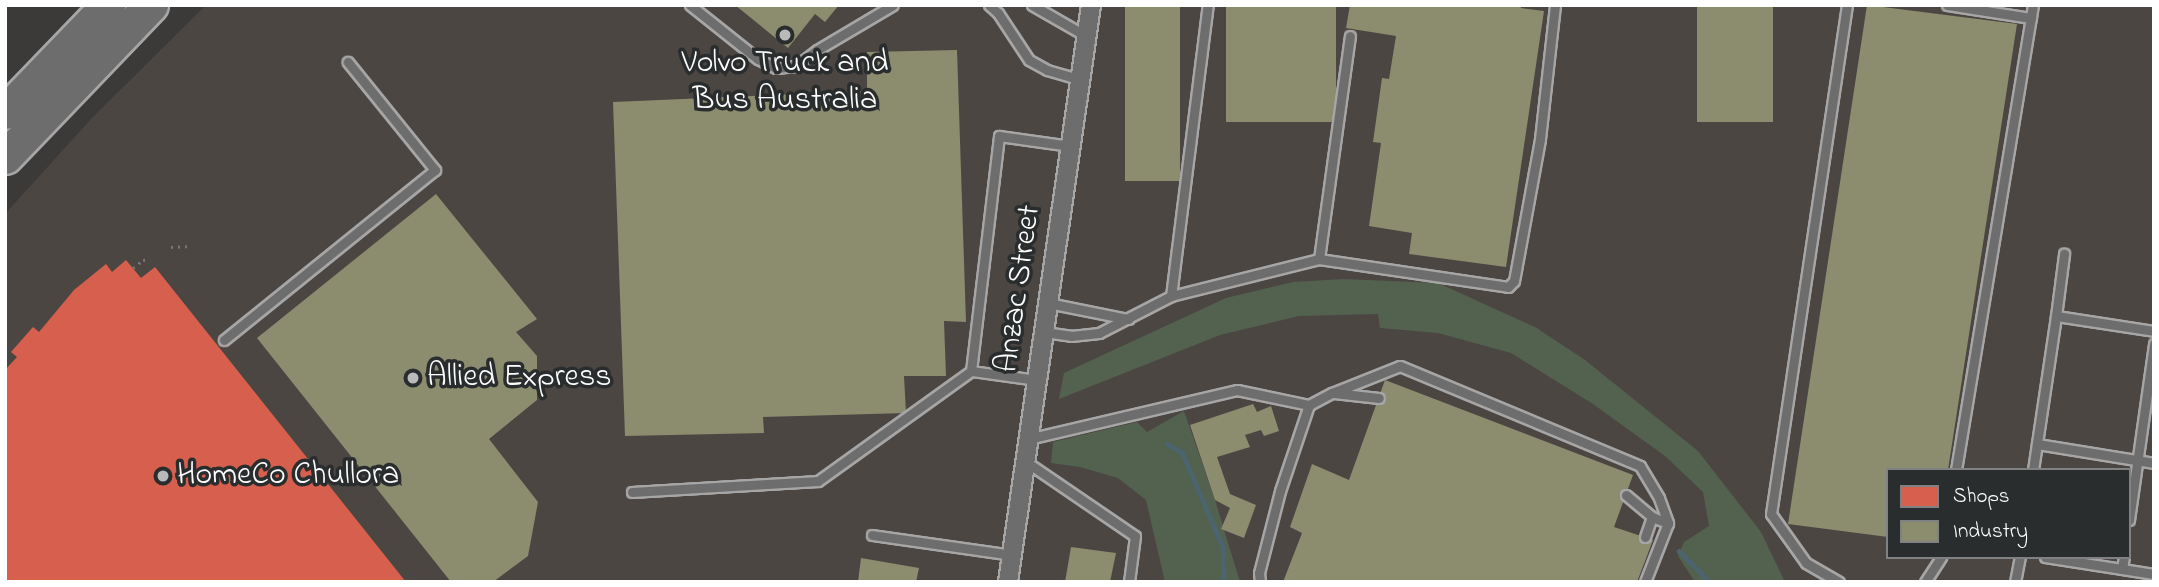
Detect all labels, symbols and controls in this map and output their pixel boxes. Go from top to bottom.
marker: Volvo Truck and Bus Australia [777,27,793,43]
place label: Volvo Truck and Bus Australia [682,46,888,121]
street label: Anzac Street [989,203,1051,375]
place label: Allied Express [427,359,612,397]
marker: Allied Express [405,370,421,386]
place label: HomeCo Chullora [177,457,399,495]
marker: HomeCo Chullora [155,468,171,484]
legend [1886,468,2131,559]
text: Shops [1953,482,2010,512]
text: Industry [1953,517,2028,547]

